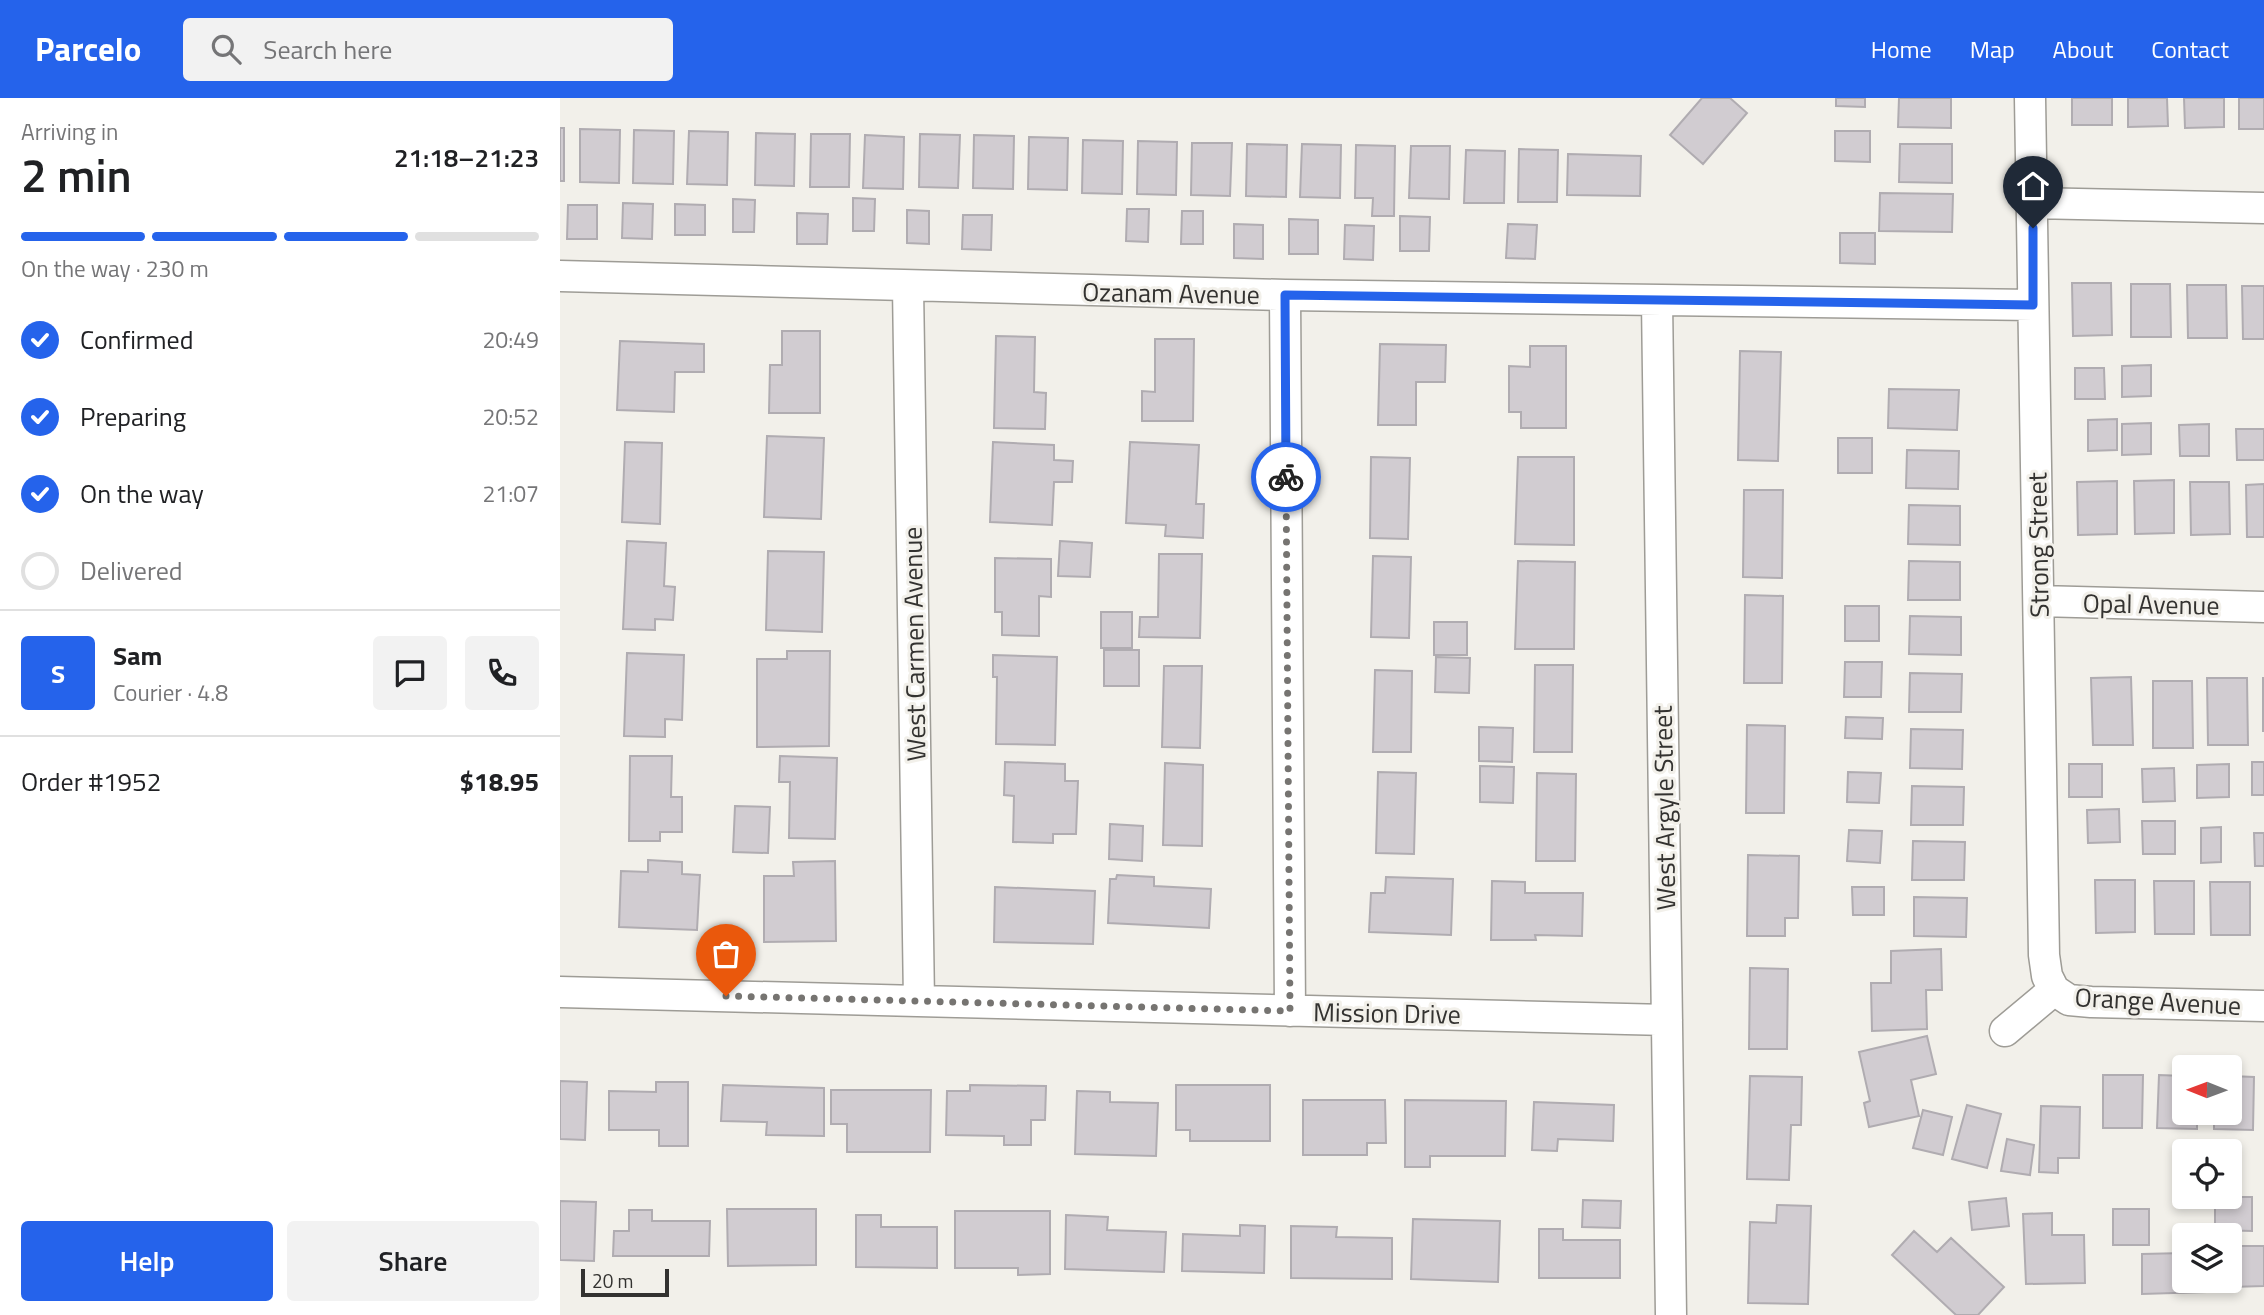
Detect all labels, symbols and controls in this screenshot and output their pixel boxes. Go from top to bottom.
search box [183,18,673,81]
text: Parcelo [35,24,141,74]
icon: search [207,30,245,68]
text: Search here [263,30,392,69]
text: Home [1871,31,1932,67]
text: Map [1970,31,2015,67]
text: About [2053,31,2113,67]
text: Contact [2151,31,2229,67]
text: Arriving in [21,114,118,149]
text: 21:18–21:23 [394,138,539,177]
text: 2 min [21,140,132,210]
pin [2003,156,2063,228]
icon: home [2014,167,2052,205]
text: On the way · 230 m [21,251,209,286]
street label: Ozanam Avenue [1082,272,1260,314]
text: Confirmed [80,320,194,359]
icon: check [21,321,59,359]
text: 20:49 [482,322,539,357]
text: Preparing [80,397,186,436]
icon: check [21,398,59,436]
text: 20:52 [482,399,539,434]
courier [1251,442,1321,512]
icon: bike [1267,458,1305,496]
street label: Strong Street [2017,472,2059,618]
text: On the way [80,474,204,513]
icon: check [21,475,59,513]
text: 21:07 [482,476,539,511]
street label: West Carmen Avenue [892,526,936,762]
text: Delivered [80,551,183,590]
street label: Opal Avenue [2082,583,2220,625]
text: Sam [113,636,162,675]
button: chat [373,636,447,710]
button: phone [465,636,539,710]
text: S [51,654,65,693]
text: Courier · 4.8 [113,675,228,710]
street label: West Argyle Street [1643,705,1685,911]
text: Order #1952 [21,762,161,801]
text: $18.95 [460,762,539,801]
pin [696,924,756,996]
icon: bag [707,935,745,973]
street label: Orange Avenue [2074,977,2242,1025]
street label: Mission Drive [1313,992,1461,1034]
north arrow [2172,1055,2242,1125]
map controls [2172,1055,2242,1293]
button: locate [2172,1139,2242,1209]
button: Help [21,1221,273,1301]
button: Share [287,1221,539,1301]
button: layers [2172,1223,2242,1293]
scale bar [581,1266,668,1298]
text: 20 m [592,1266,633,1295]

